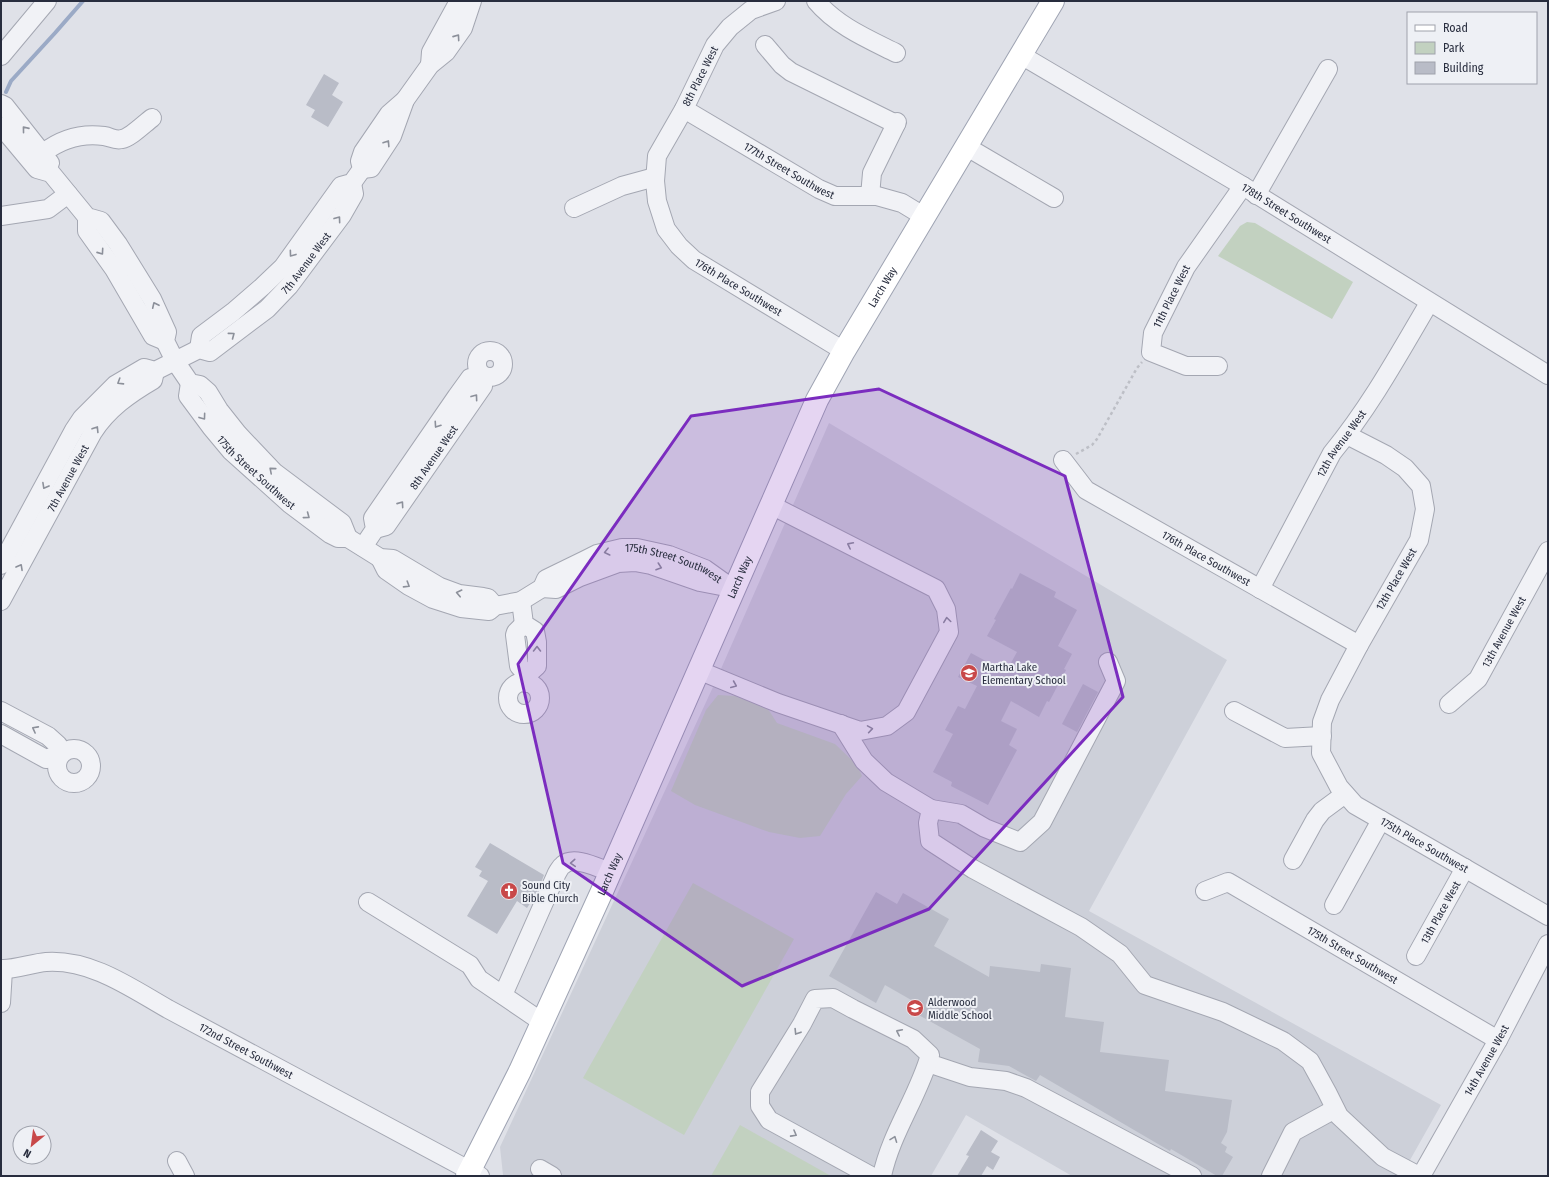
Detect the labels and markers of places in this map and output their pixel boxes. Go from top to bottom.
place label: Martha Lake Elementary School [982,661,1066,687]
school or university icon: Martha Lake Elementary School [959,663,979,683]
place label: Sound City Bible Church [522,879,579,905]
church icon: Sound City Bible Church [499,881,519,901]
place label: Alderwood Middle School [928,996,992,1022]
school or university icon: Alderwood Middle School [905,998,925,1018]

